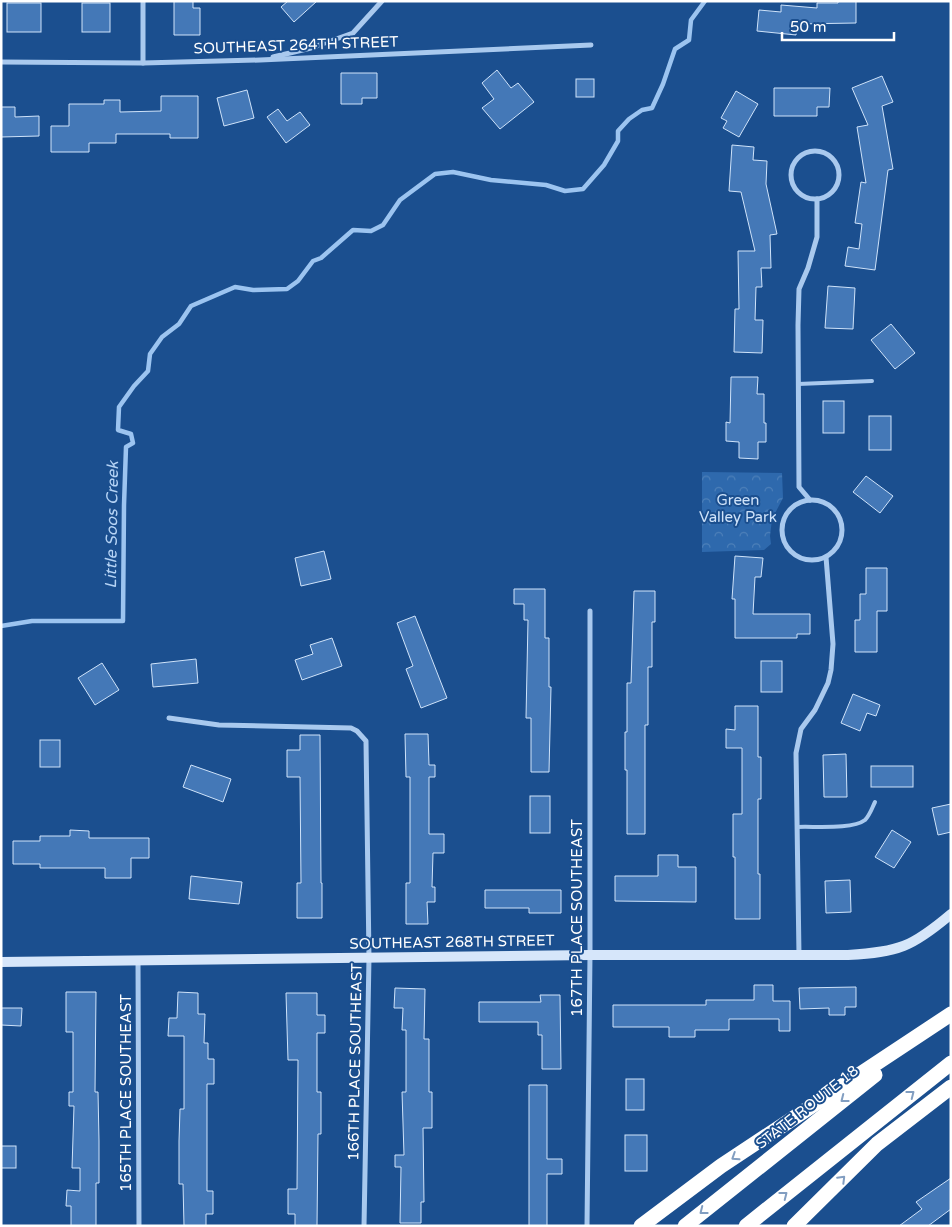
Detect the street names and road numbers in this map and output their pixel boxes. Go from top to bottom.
street label: SOUTHEAST 264TH STREET [193,32,399,58]
street label: 167TH PLACE SOUTHEAST [568,819,586,1017]
street label: SOUTHEAST 268TH STREET [349,931,555,953]
street label: 166TH PLACE SOUTHEAST [344,963,366,1161]
street label: 165TH PLACE SOUTHEAST [117,994,135,1192]
street label: STATE ROUTE 18 [752,1061,862,1153]

